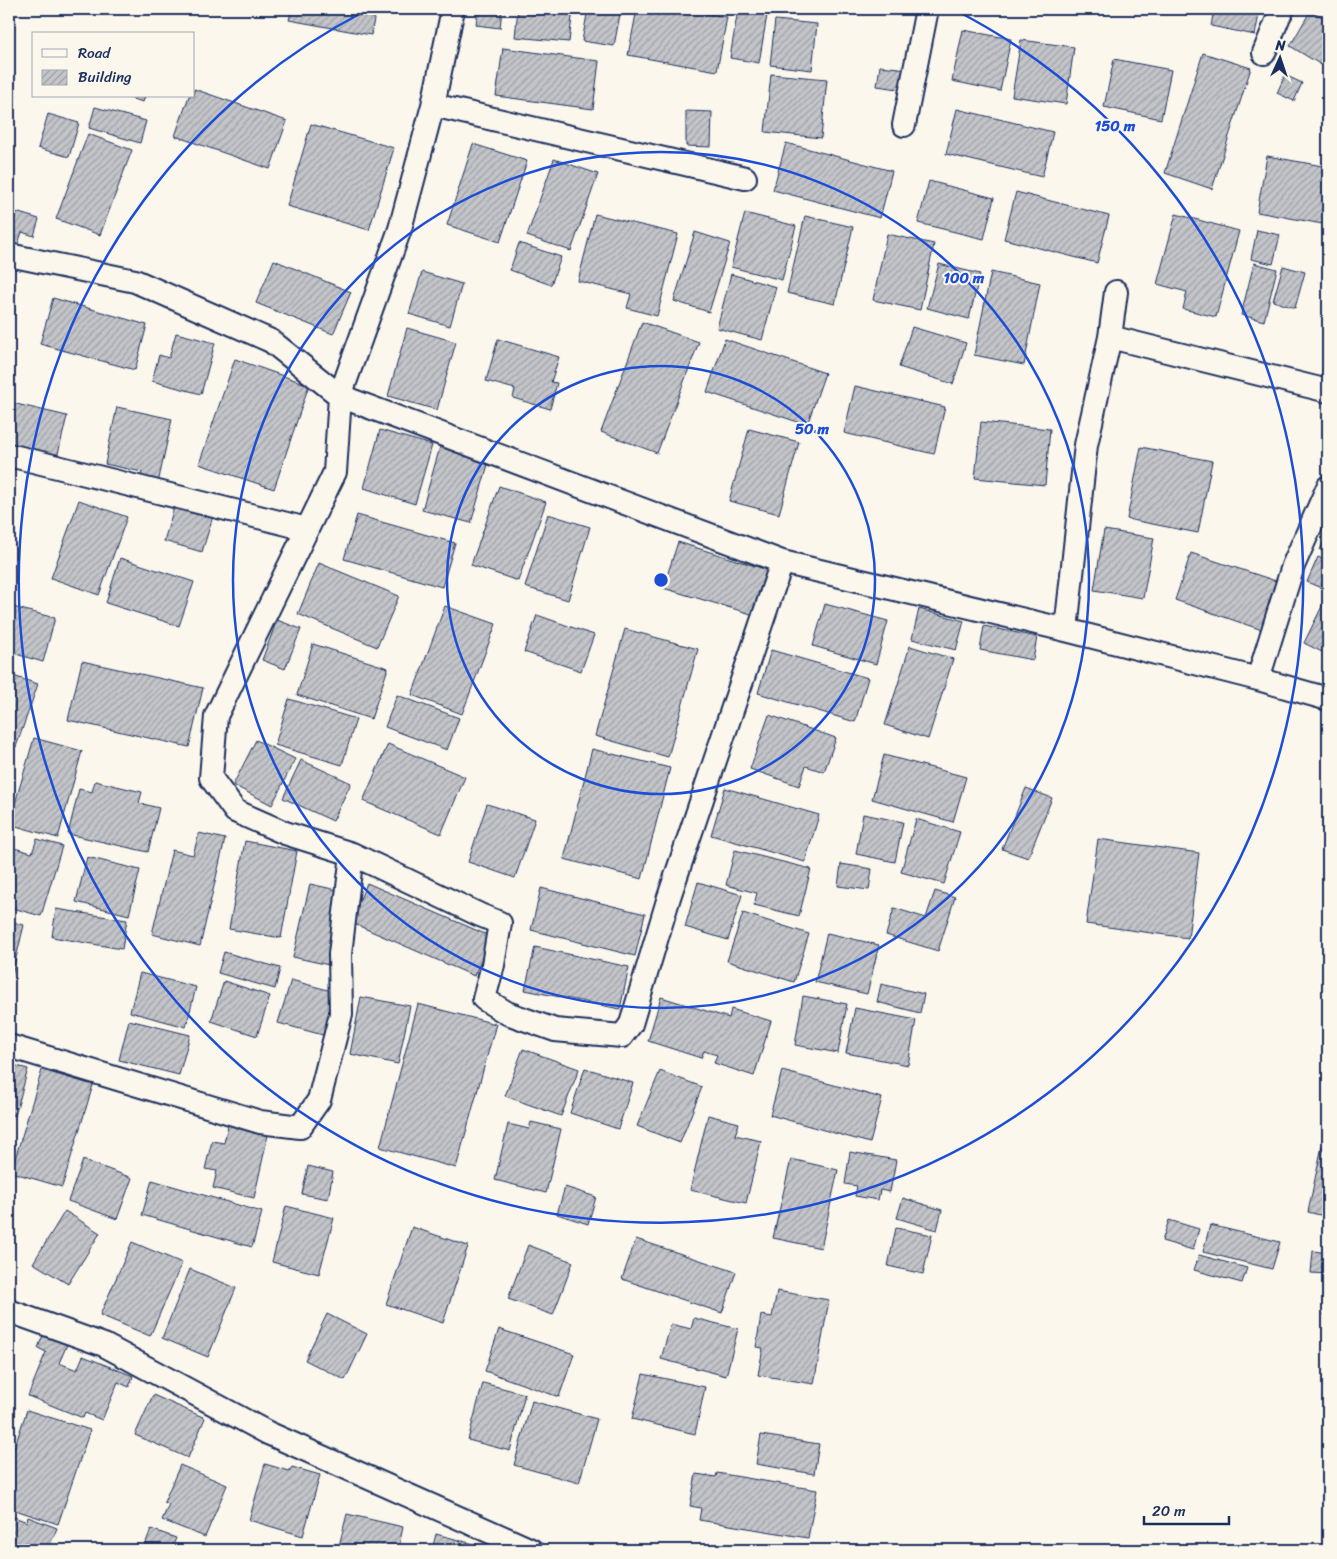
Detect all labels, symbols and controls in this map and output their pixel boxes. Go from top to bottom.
legend [32,32,195,98]
north arrow [1254,32,1304,82]
text: N [1274,33,1286,58]
text: Road [78,40,111,66]
text: Building [78,64,132,90]
text: 150 m [1095,113,1136,139]
text: 100 m [944,265,985,291]
text: 50 m [795,416,830,442]
centre of rings [652,571,670,589]
scale bar [1144,1494,1230,1526]
text: 20 m [1152,1498,1186,1524]

